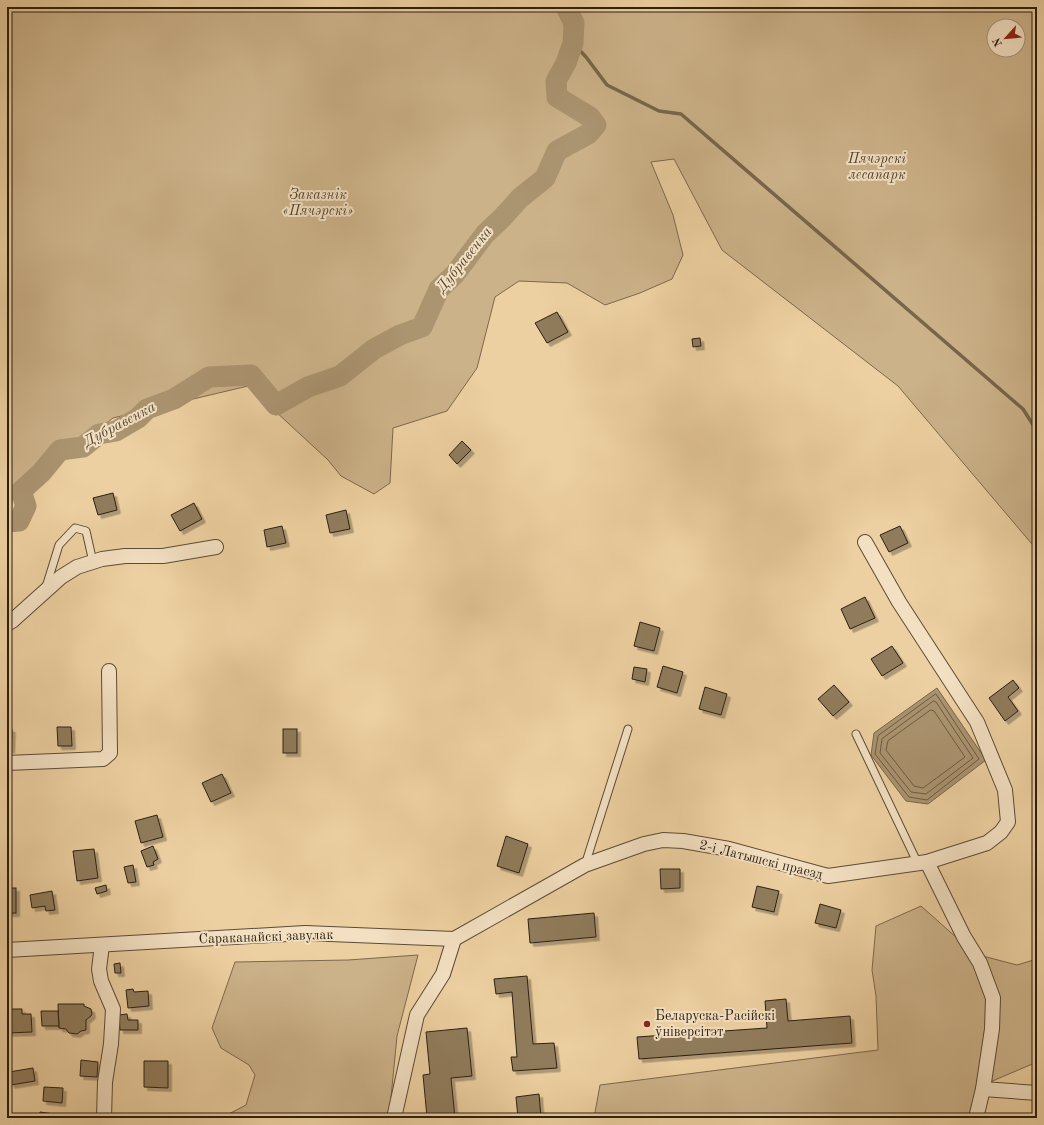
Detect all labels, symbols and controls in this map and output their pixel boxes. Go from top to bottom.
north arrow [986,18,1026,58]
text: N [991,35,1005,48]
park label: Пячэрскі лесапарк [847,152,906,183]
park label: Заказнік «Пячэрскі» [283,187,353,219]
water label: Дубравенка [432,224,496,297]
water label: Дубравенка [79,399,158,451]
street label: 2-і Латышскі праезд [698,838,824,882]
street label: Сараканайскі завулак [198,928,334,946]
place label: Беларуска-Расійскі ўніверсітэт [655,1009,775,1039]
marker: Беларуска-Расійскі ўніверсітэт [642,1019,652,1029]

